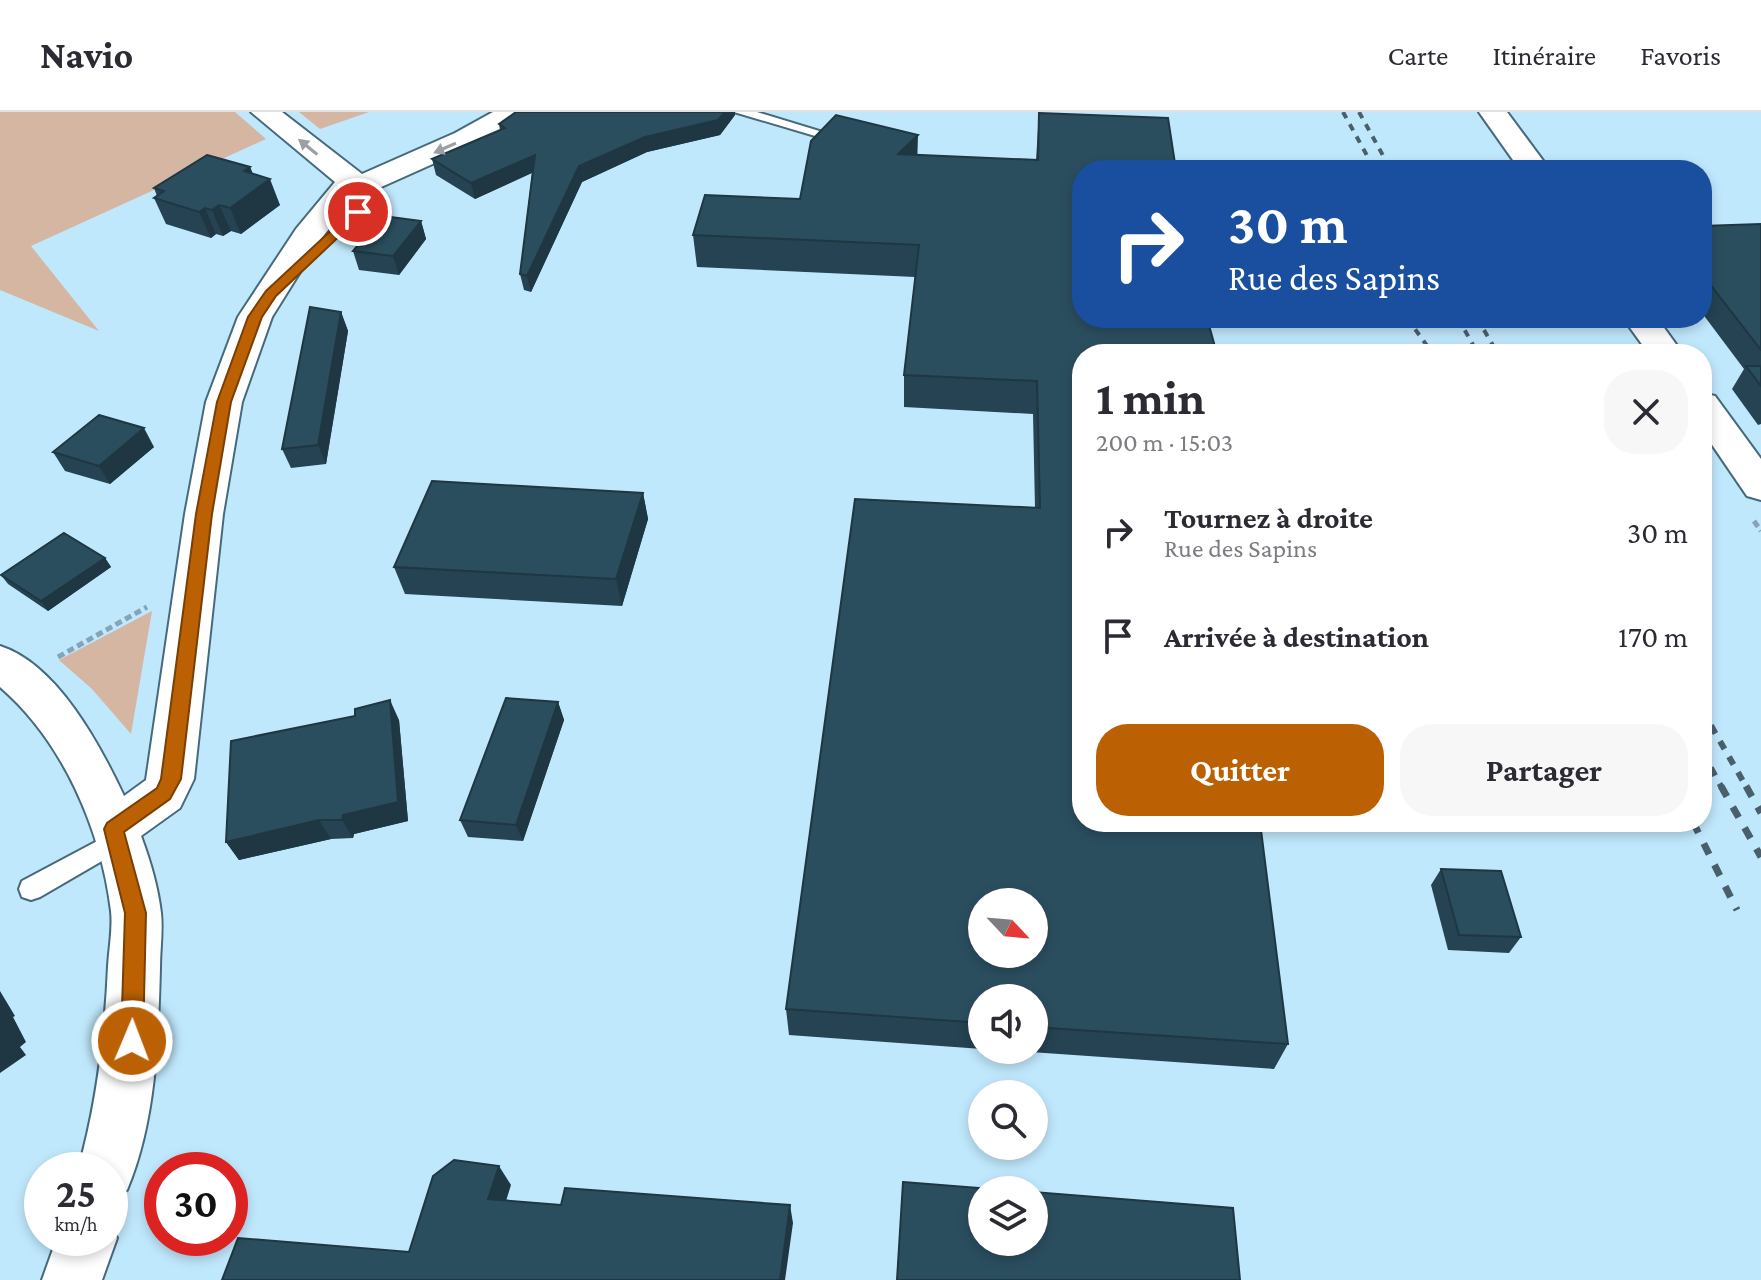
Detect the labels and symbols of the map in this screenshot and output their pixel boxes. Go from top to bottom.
one-way arrow [298,139,318,156]
one-way arrow [433,141,457,155]
pin [324,178,392,246]
north arrow [968,888,1048,968]
position arrow [90,999,174,1083]
speed limit sign: 30 [144,1152,248,1256]

